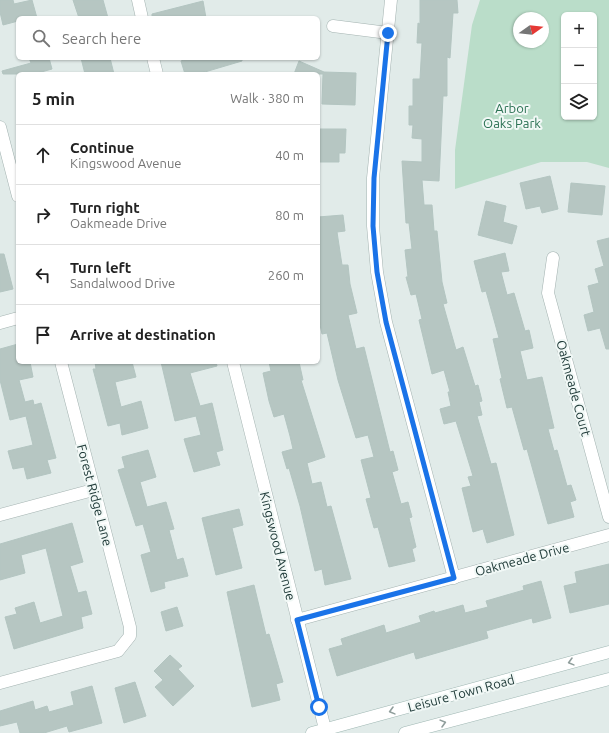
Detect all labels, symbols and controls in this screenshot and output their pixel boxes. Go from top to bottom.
north arrow [513,12,549,48]
map controls [561,12,597,120]
button: + [561,12,597,48]
search box [16,16,320,60]
route end [379,24,397,42]
icon: search [30,27,52,49]
text: Search here [62,30,141,47]
button: − [561,48,597,84]
button: layers [561,84,597,120]
text: 5 min [32,89,75,108]
text: Walk · 380 m [230,91,304,105]
park label: Arbor Oaks Park [483,101,541,130]
text: Continue [70,139,134,156]
icon: ahead [32,144,54,166]
text: 40 m [275,148,304,162]
text: Kingswood Avenue [70,156,182,170]
text: Turn right [70,199,140,216]
icon: right [32,204,54,226]
text: 80 m [275,208,304,222]
text: Oakmeade Drive [70,216,167,230]
text: Turn left [70,259,131,276]
icon: left [32,264,54,286]
text: 260 m [268,268,304,282]
text: Sandalwood Drive [70,276,175,290]
icon: arrive [32,324,54,346]
text: Arrive at destination [70,326,216,343]
street label: Oakmeade Court [554,338,594,438]
street label: Forest Ridge Lane [75,443,115,547]
street label: Kingswood Avenue [258,490,298,602]
street label: Oakmeade Drive [473,540,571,578]
one-way arrow [568,657,575,666]
street label: Leisure Town Road [406,672,516,714]
route start [310,698,328,716]
one-way arrow [389,706,396,715]
one-way arrow [439,719,446,728]

